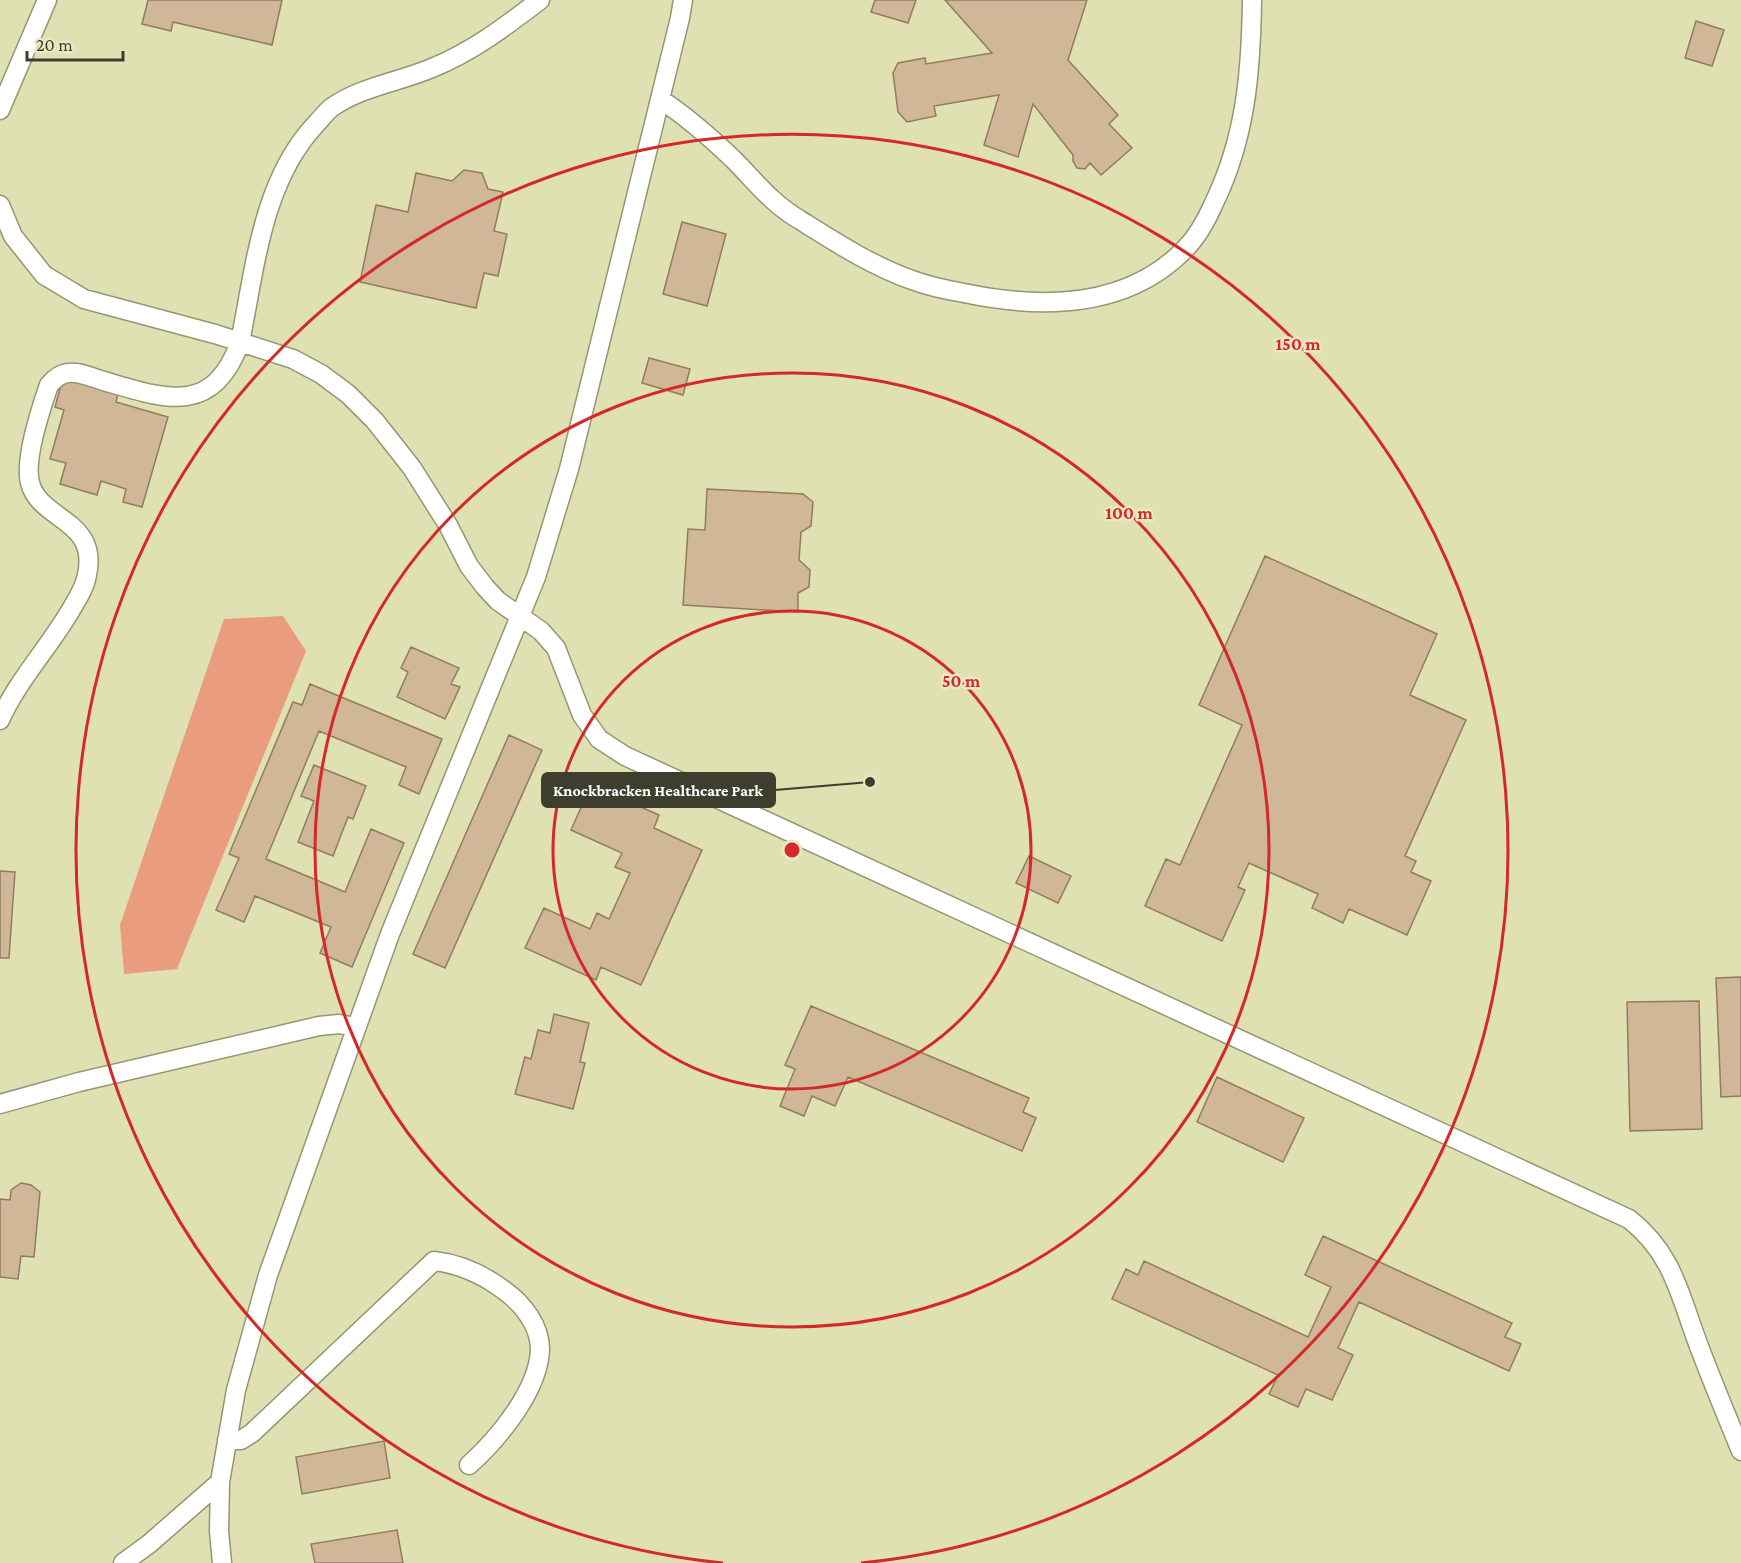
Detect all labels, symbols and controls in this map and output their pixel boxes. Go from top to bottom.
scale bar [27,24,123,62]
text: 20 m [36,35,73,55]
text: 150 m [1275,334,1321,354]
text: 100 m [1105,503,1153,523]
text: 50 m [942,671,981,691]
callout: Knockbracken Healthcare Park [542,773,775,807]
text: Knockbracken Healthcare Park [553,782,763,799]
centre of rings [782,840,802,860]

